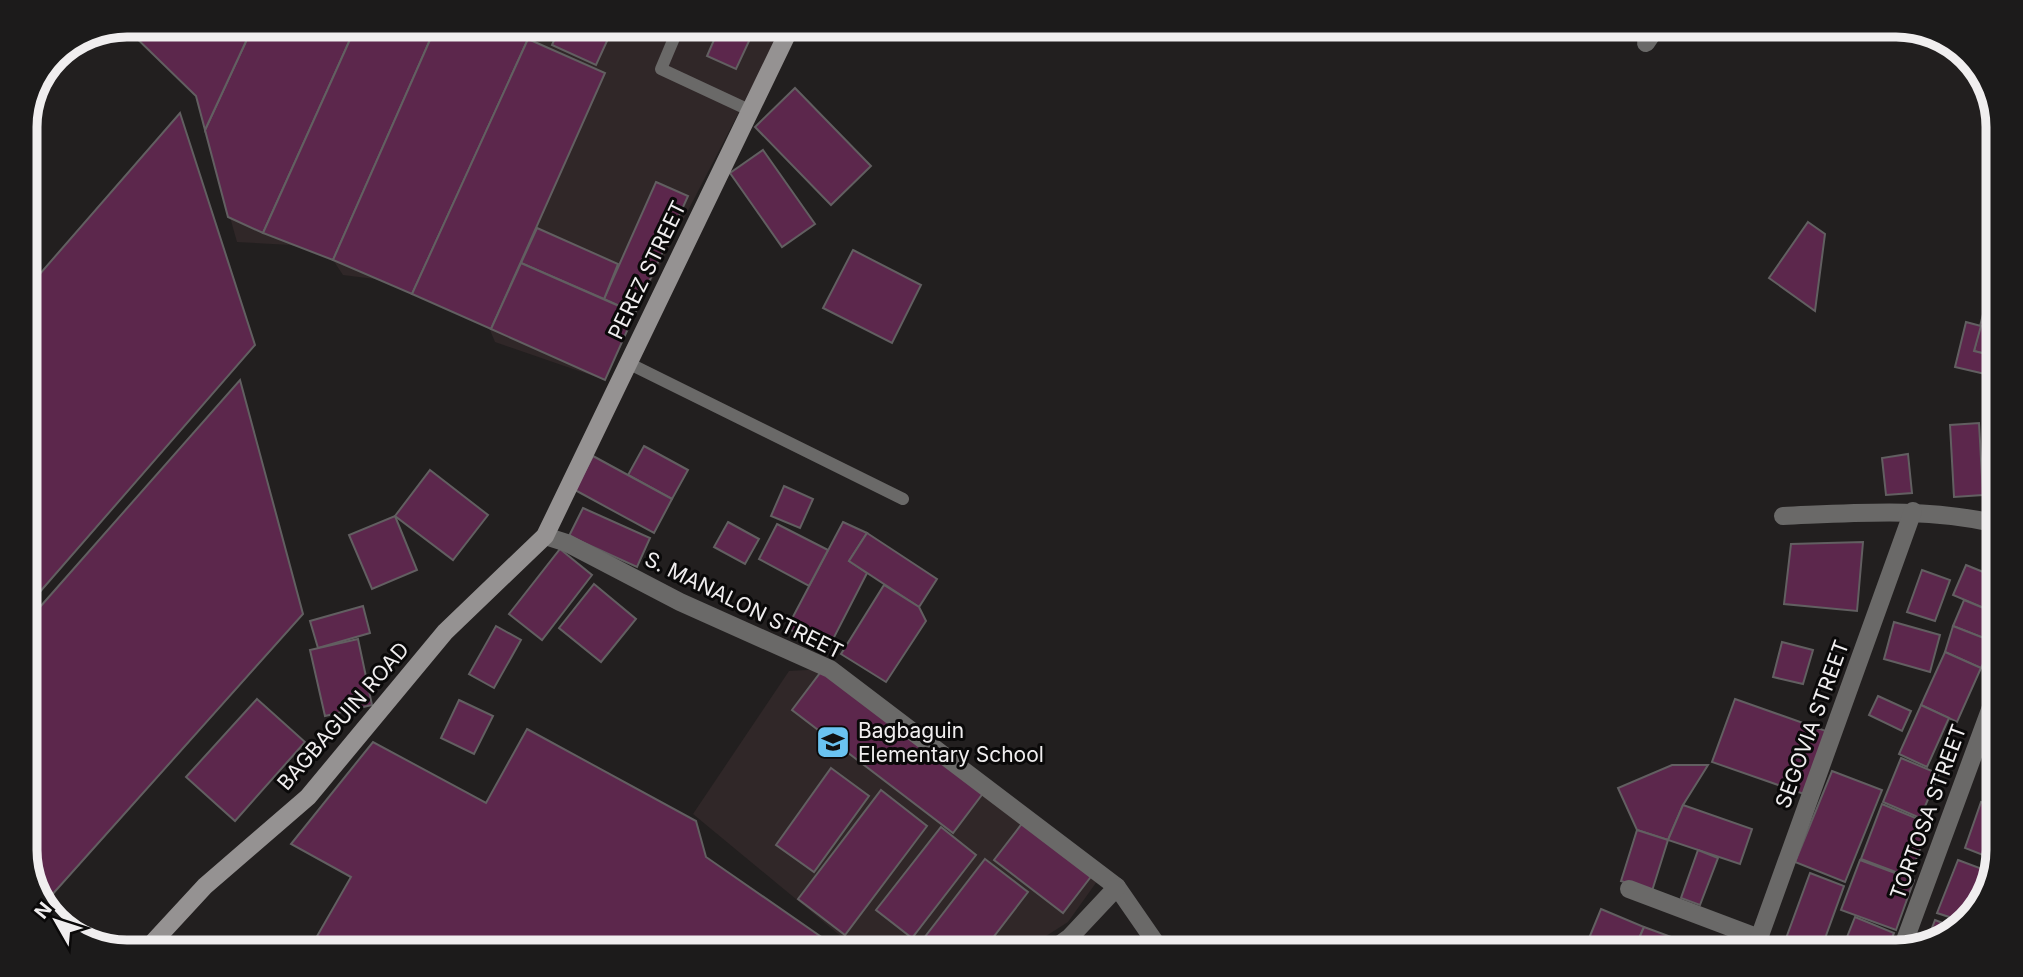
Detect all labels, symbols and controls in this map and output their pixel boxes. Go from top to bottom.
street label: PEREZ STREET [603,197,691,343]
street label: S. MANALON STREET [641,546,847,664]
street label: BAGBAGUIN ROAD [272,637,414,795]
street label: SEGOVIA STREET [1770,637,1854,811]
place label: Bagbaguin Elementary School [858,718,1044,767]
street label: TORTOSA STREET [1885,721,1971,903]
school or university icon: Bagbaguin Elementary School [814,723,852,761]
north arrow [21,886,91,956]
text: N [30,898,57,923]

